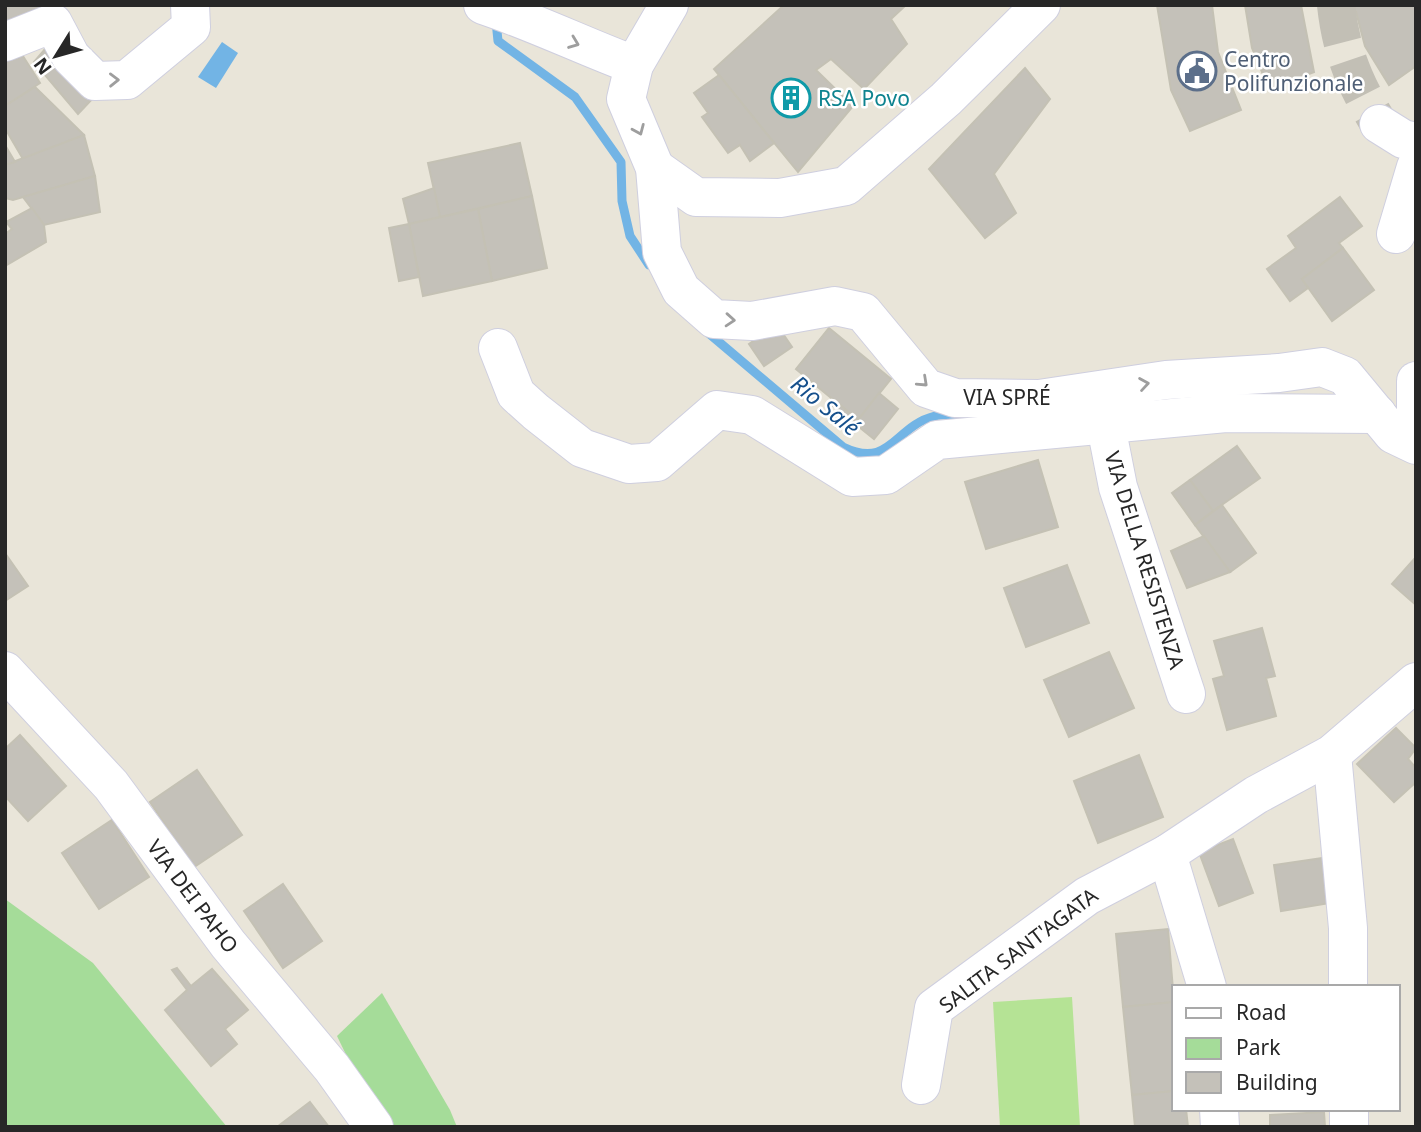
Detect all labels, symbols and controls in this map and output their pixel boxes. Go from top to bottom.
north arrow [21,21,91,91]
one-way arrow [568,34,580,48]
place label: Centro Polifunzionale [1224,45,1363,97]
public building icon: Centro Polifunzionale [1176,50,1218,92]
text: N [27,52,57,80]
one-way arrow [109,72,120,88]
building icon: RSA Povo [770,77,812,119]
place label: RSA Povo [818,84,910,112]
one-way arrow [631,123,645,135]
one-way arrow [725,312,736,327]
water label: Rio Salé [785,367,868,443]
one-way arrow [914,374,927,386]
one-way arrow [1138,376,1150,391]
street label: VIA SPRÉ [963,383,1051,411]
street label: VIA DELLA RESISTENZA [1099,448,1192,673]
street label: VIA DEI PAHO [141,834,245,958]
street label: SALITA SANT'AGATA [933,881,1103,1019]
legend [1172,985,1400,1111]
text: Road [1236,998,1286,1026]
text: Park [1236,1033,1281,1061]
text: Building [1236,1068,1318,1096]

